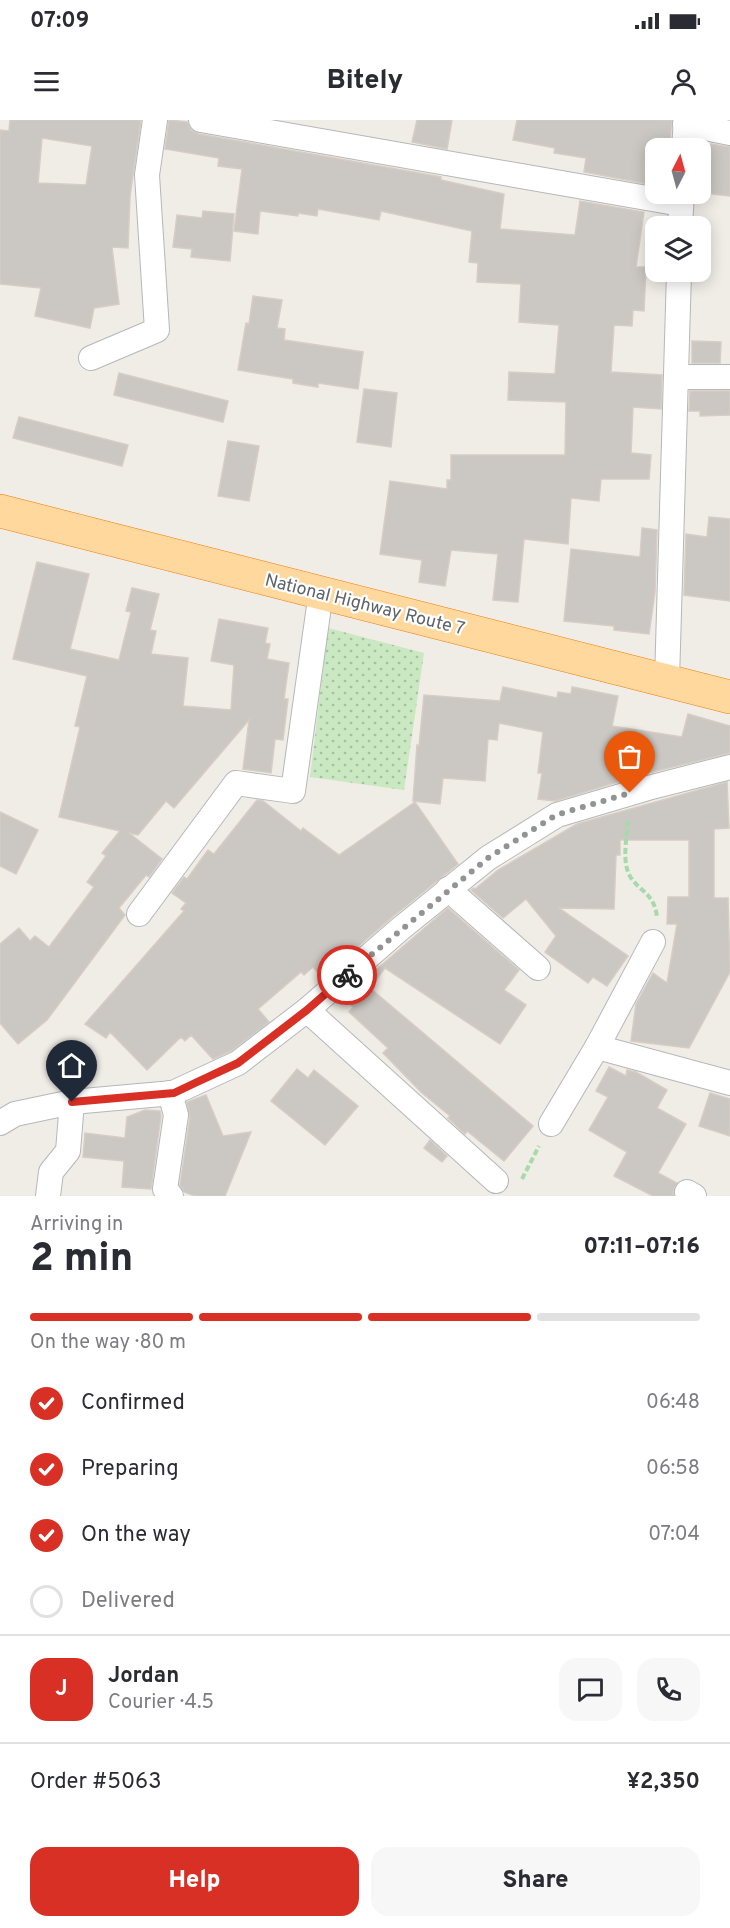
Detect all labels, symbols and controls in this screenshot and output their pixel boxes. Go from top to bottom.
text: 07:09 [30,8,89,35]
text: Bitely [327,64,403,98]
icon: menu [30,65,63,98]
icon: person [667,65,700,98]
north arrow [645,138,711,204]
map controls [645,138,711,282]
button: layers [645,216,711,282]
street label: National Highway Route 7 [262,569,467,641]
pin [604,731,655,793]
icon: bag [613,740,646,773]
courier [317,945,377,1005]
icon: bike [331,959,364,992]
pin [46,1040,97,1102]
icon: home [55,1049,88,1082]
text: Arriving in [30,1212,123,1238]
text: 07:11–07:16 [583,1234,700,1261]
text: 2 min [30,1236,133,1285]
text: On the way · 80 m [30,1330,186,1356]
icon: check [30,1387,63,1420]
text: Confirmed [81,1390,185,1417]
text: 06:48 [646,1390,700,1416]
icon: check [30,1453,63,1486]
text: Preparing [81,1456,179,1483]
text: 06:58 [646,1456,700,1482]
icon: check [30,1519,63,1552]
text: On the way [81,1522,191,1549]
text: 07:04 [648,1522,700,1548]
text: Delivered [81,1588,175,1615]
button: chat [559,1658,622,1721]
button: phone [637,1658,700,1721]
text: Jordan [108,1663,179,1690]
text: J [55,1676,68,1703]
text: Courier · 4.5 [108,1690,214,1716]
text: Order #5063 [30,1769,161,1796]
text: ¥2,350 [627,1769,700,1796]
button: Help [30,1847,359,1916]
button: Share [371,1847,700,1916]

